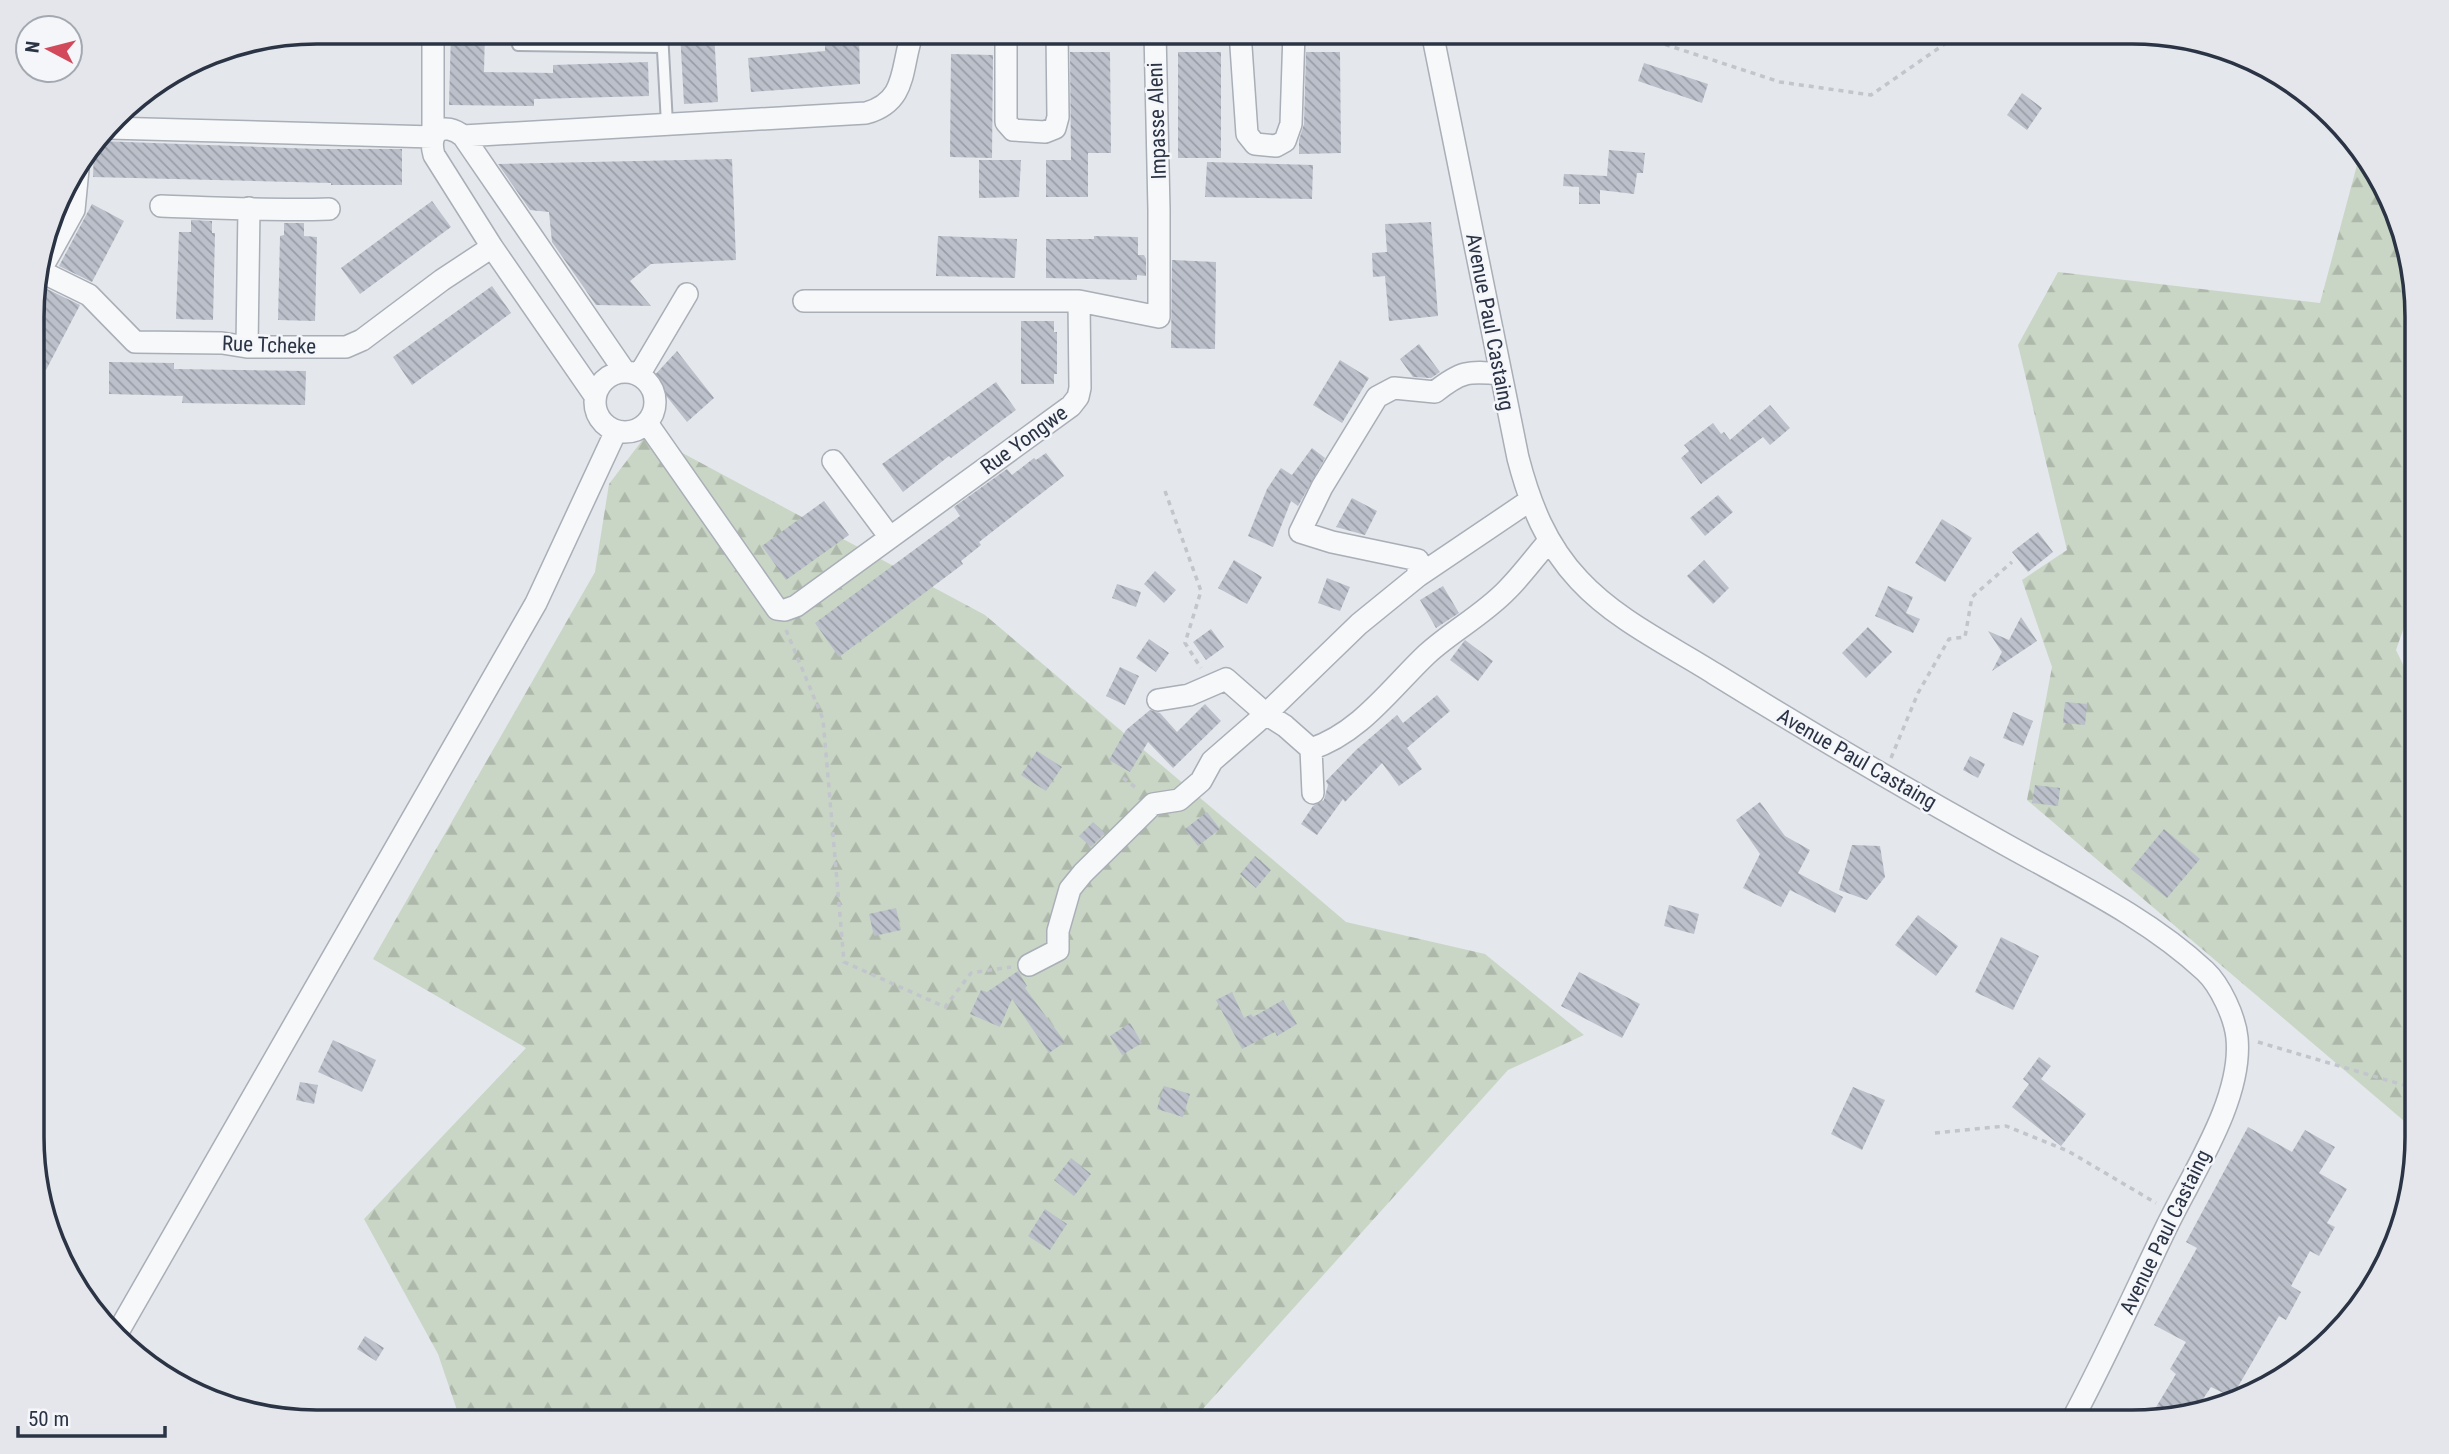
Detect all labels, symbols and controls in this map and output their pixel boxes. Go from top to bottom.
north arrow [14,14,84,84]
text: N [20,40,45,54]
street label: Impasse Aleni [1143,62,1171,180]
street label: Avenue Paul Castaing [1461,231,1519,413]
street label: Rue Tcheke [221,331,317,359]
street label: Rue Yongwe [976,401,1072,479]
street label: Avenue Paul Castaing [1773,704,1941,814]
street label: Avenue Paul Castaing [2115,1146,2215,1318]
scale bar [18,1394,164,1438]
text: 50 m [28,1407,69,1431]

